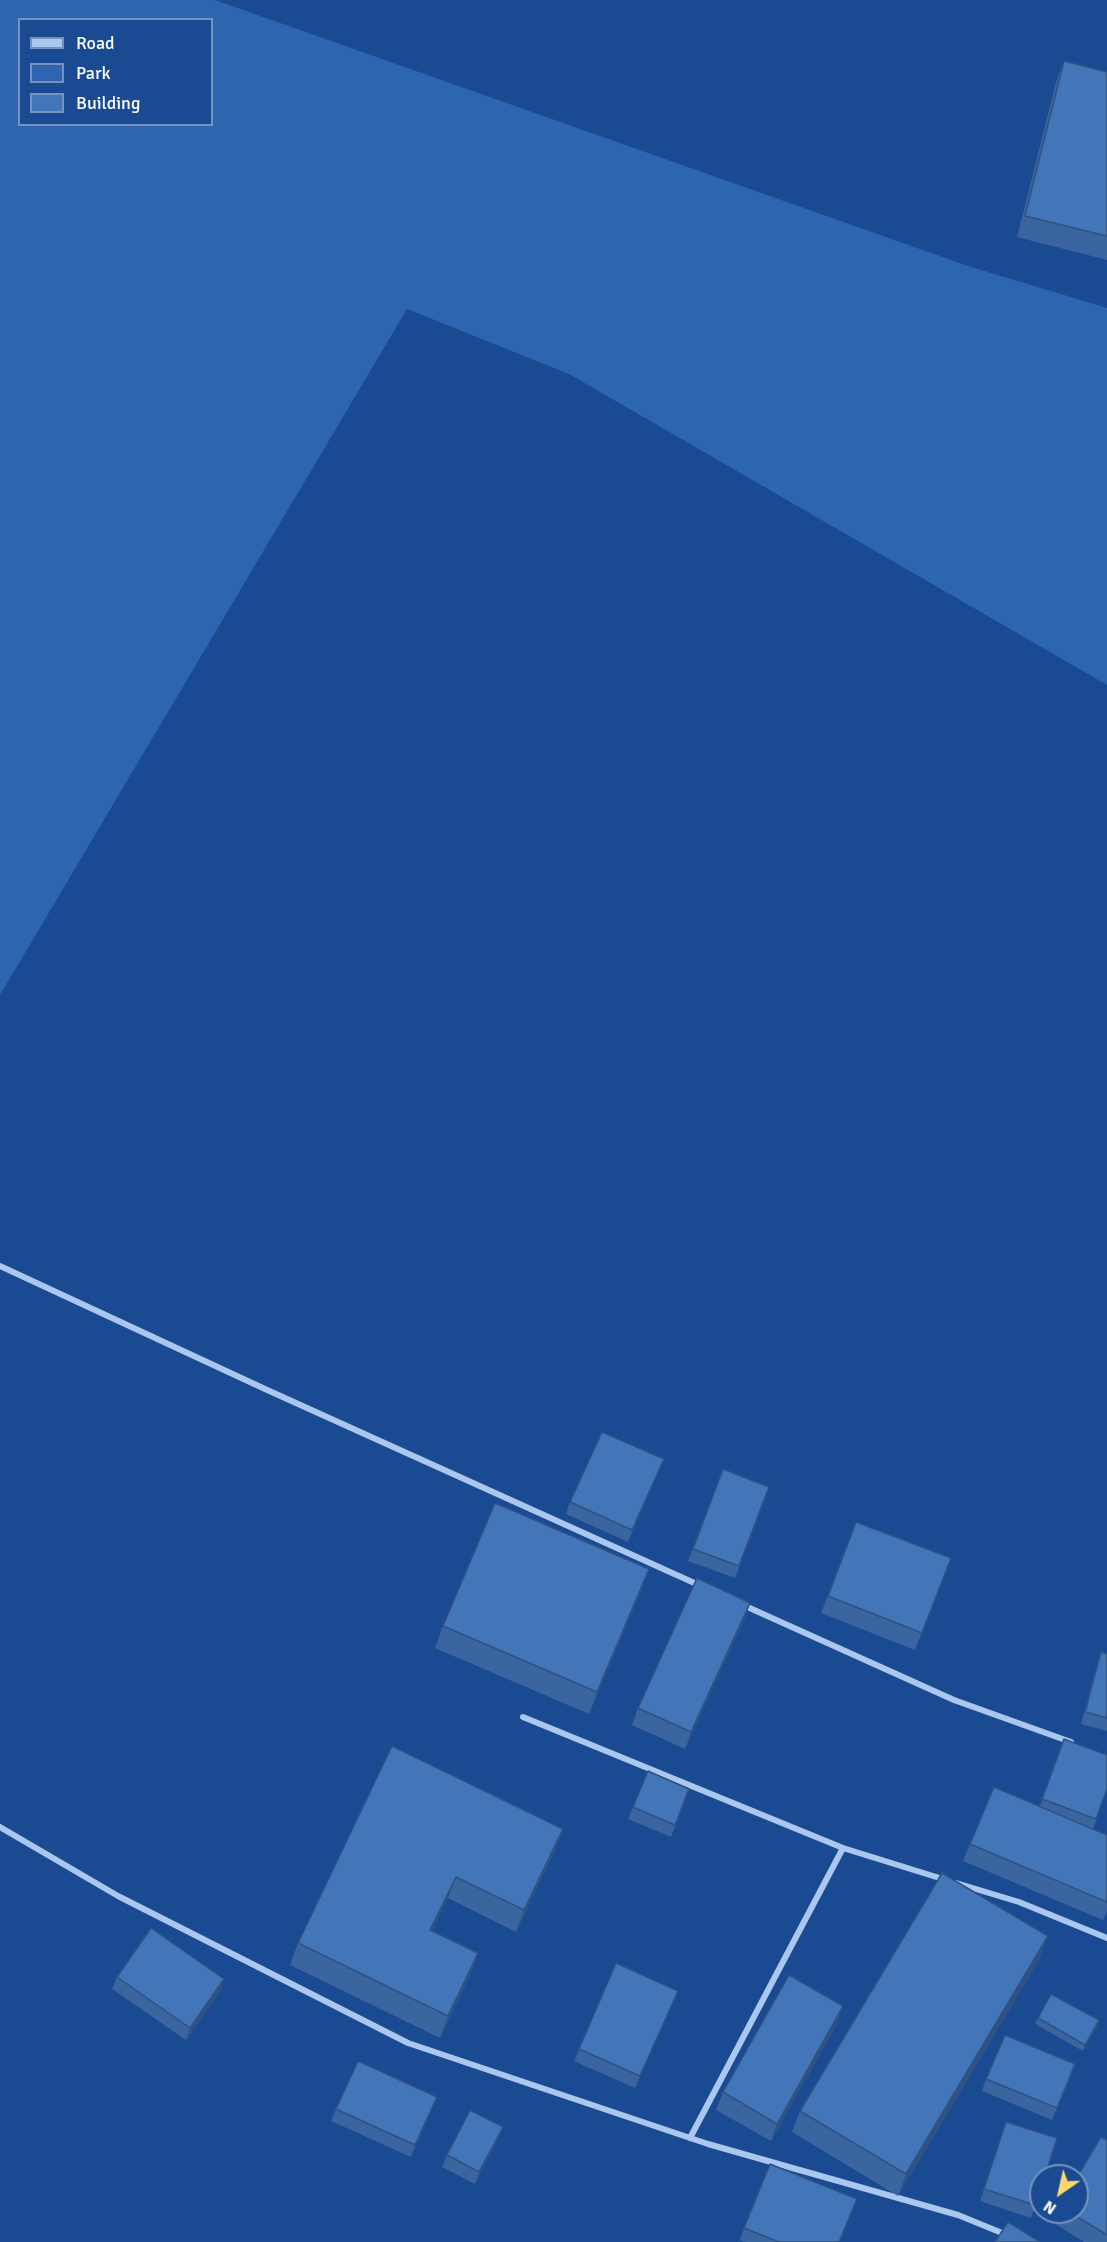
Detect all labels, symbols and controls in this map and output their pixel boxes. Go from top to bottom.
legend [18,18,213,126]
text: Road [76,32,115,54]
text: Park [76,62,111,84]
text: Building [76,92,140,114]
north arrow [1029,2164,1089,2224]
text: N [1040,2196,1060,2219]

